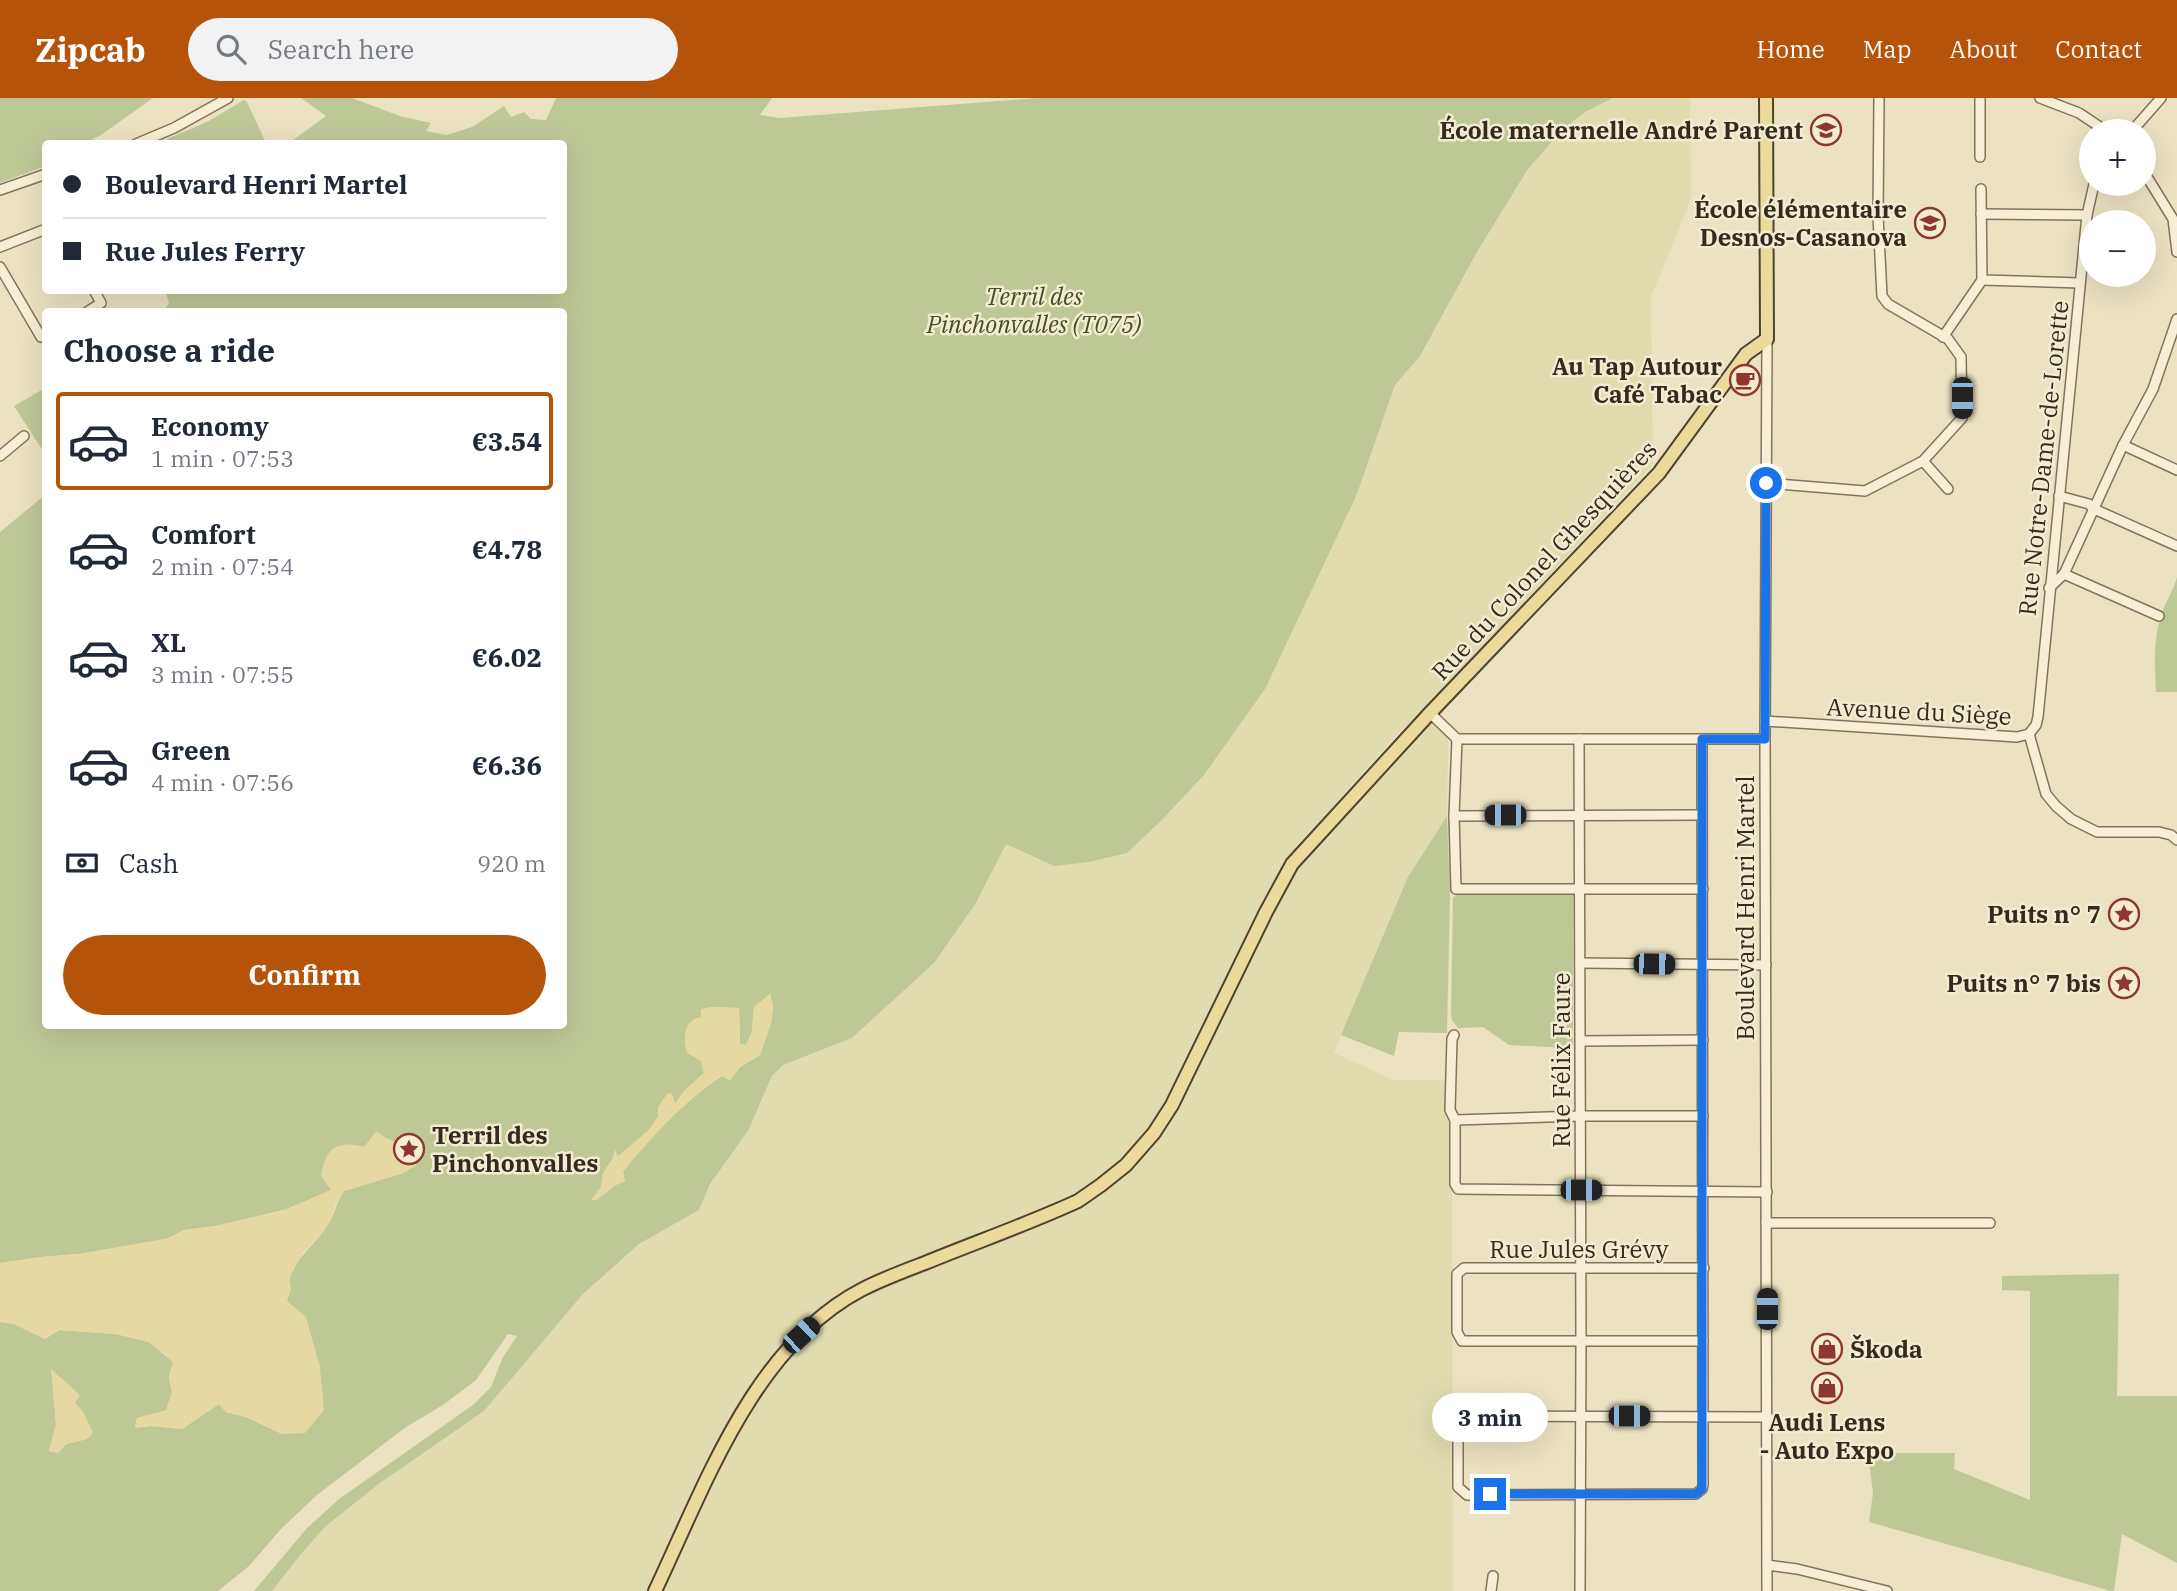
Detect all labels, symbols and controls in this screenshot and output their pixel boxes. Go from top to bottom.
search box [188,18,678,81]
text: Zipcab [35,28,146,71]
icon: search [212,30,250,68]
text: Search here [268,32,414,66]
text: Home [1757,33,1825,65]
text: Map [1863,33,1911,65]
text: About [1949,33,2017,65]
text: Contact [2055,33,2142,65]
school or university icon: École maternelle André Parent [1809,113,1843,147]
place label: École maternelle André Parent [1439,114,1803,146]
map controls [2079,119,2156,287]
button: + [2079,119,2156,196]
text: Boulevard Henri Martel [105,167,407,201]
place label: École élémentaire Desnos-Casanova [1694,193,1907,253]
school or university icon: École élémentaire Desnos-Casanova [1913,206,1947,240]
button: − [2079,210,2156,287]
text: Rue Jules Ferry [105,234,305,268]
park label: Terril des Pinchonvalles (T075) [926,280,1141,340]
street label: Rue Notre-Dame-de-Lorette [2011,299,2075,617]
text: Choose a ride [63,329,275,371]
place label: Au Tap Autour Café Tabac [1552,350,1722,410]
cafe icon: Au Tap Autour Café Tabac [1728,363,1762,397]
car [1952,377,1973,419]
text: Economy [151,409,269,443]
icon: car [67,410,130,473]
text: €3.54 [472,424,542,458]
street label: Rue du Colonel Ghesquières [1424,433,1664,687]
text: 1 min · 07:53 [151,443,294,473]
route start [1750,467,1782,499]
text: Comfort [151,517,256,551]
icon: car [67,518,130,581]
text: €4.78 [472,532,542,566]
text: 2 min · 07:54 [151,551,294,581]
text: XL [151,625,186,659]
icon: car [67,626,130,689]
text: €6.02 [472,640,542,674]
text: 3 min · 07:55 [151,659,294,689]
street label: Avenue du Siège [1826,690,2012,732]
text: Green [151,733,231,767]
icon: car [67,734,130,797]
text: €6.36 [472,748,542,782]
text: 4 min · 07:56 [151,767,294,797]
street label: Boulevard Henri Martel [1729,775,1761,1041]
car [1485,805,1527,826]
icon: cash [63,844,101,882]
text: Cash [119,846,179,880]
text: 920 m [477,848,546,878]
place icon: Puits n° 7 [2107,897,2141,931]
place label: Puits n° 7 [1987,898,2101,930]
button: Confirm [63,935,546,1015]
car [1633,953,1676,975]
place icon: Puits n° 7 bis [2107,966,2141,1000]
place label: Puits n° 7 bis [1946,967,2101,999]
street label: Rue Félix Faure [1545,972,1577,1148]
place label: Terril des Pinchonvalles [432,1119,599,1179]
place icon: Terril des Pinchonvalles [392,1132,426,1166]
car [1561,1180,1603,1201]
street label: Rue Jules Grévy [1489,1233,1669,1265]
car [1757,1288,1778,1330]
car [779,1313,824,1357]
shop icon: Škoda [1810,1332,1844,1366]
place label: Škoda [1850,1333,1923,1365]
shop icon: Audi Lens - Auto Expo [1810,1371,1844,1405]
callout: 3 min [1432,1392,1548,1442]
text: 3 min [1458,1402,1522,1432]
car [1609,1406,1651,1427]
place label: Audi Lens - Auto Expo [1760,1406,1894,1466]
route end [1474,1478,1506,1510]

